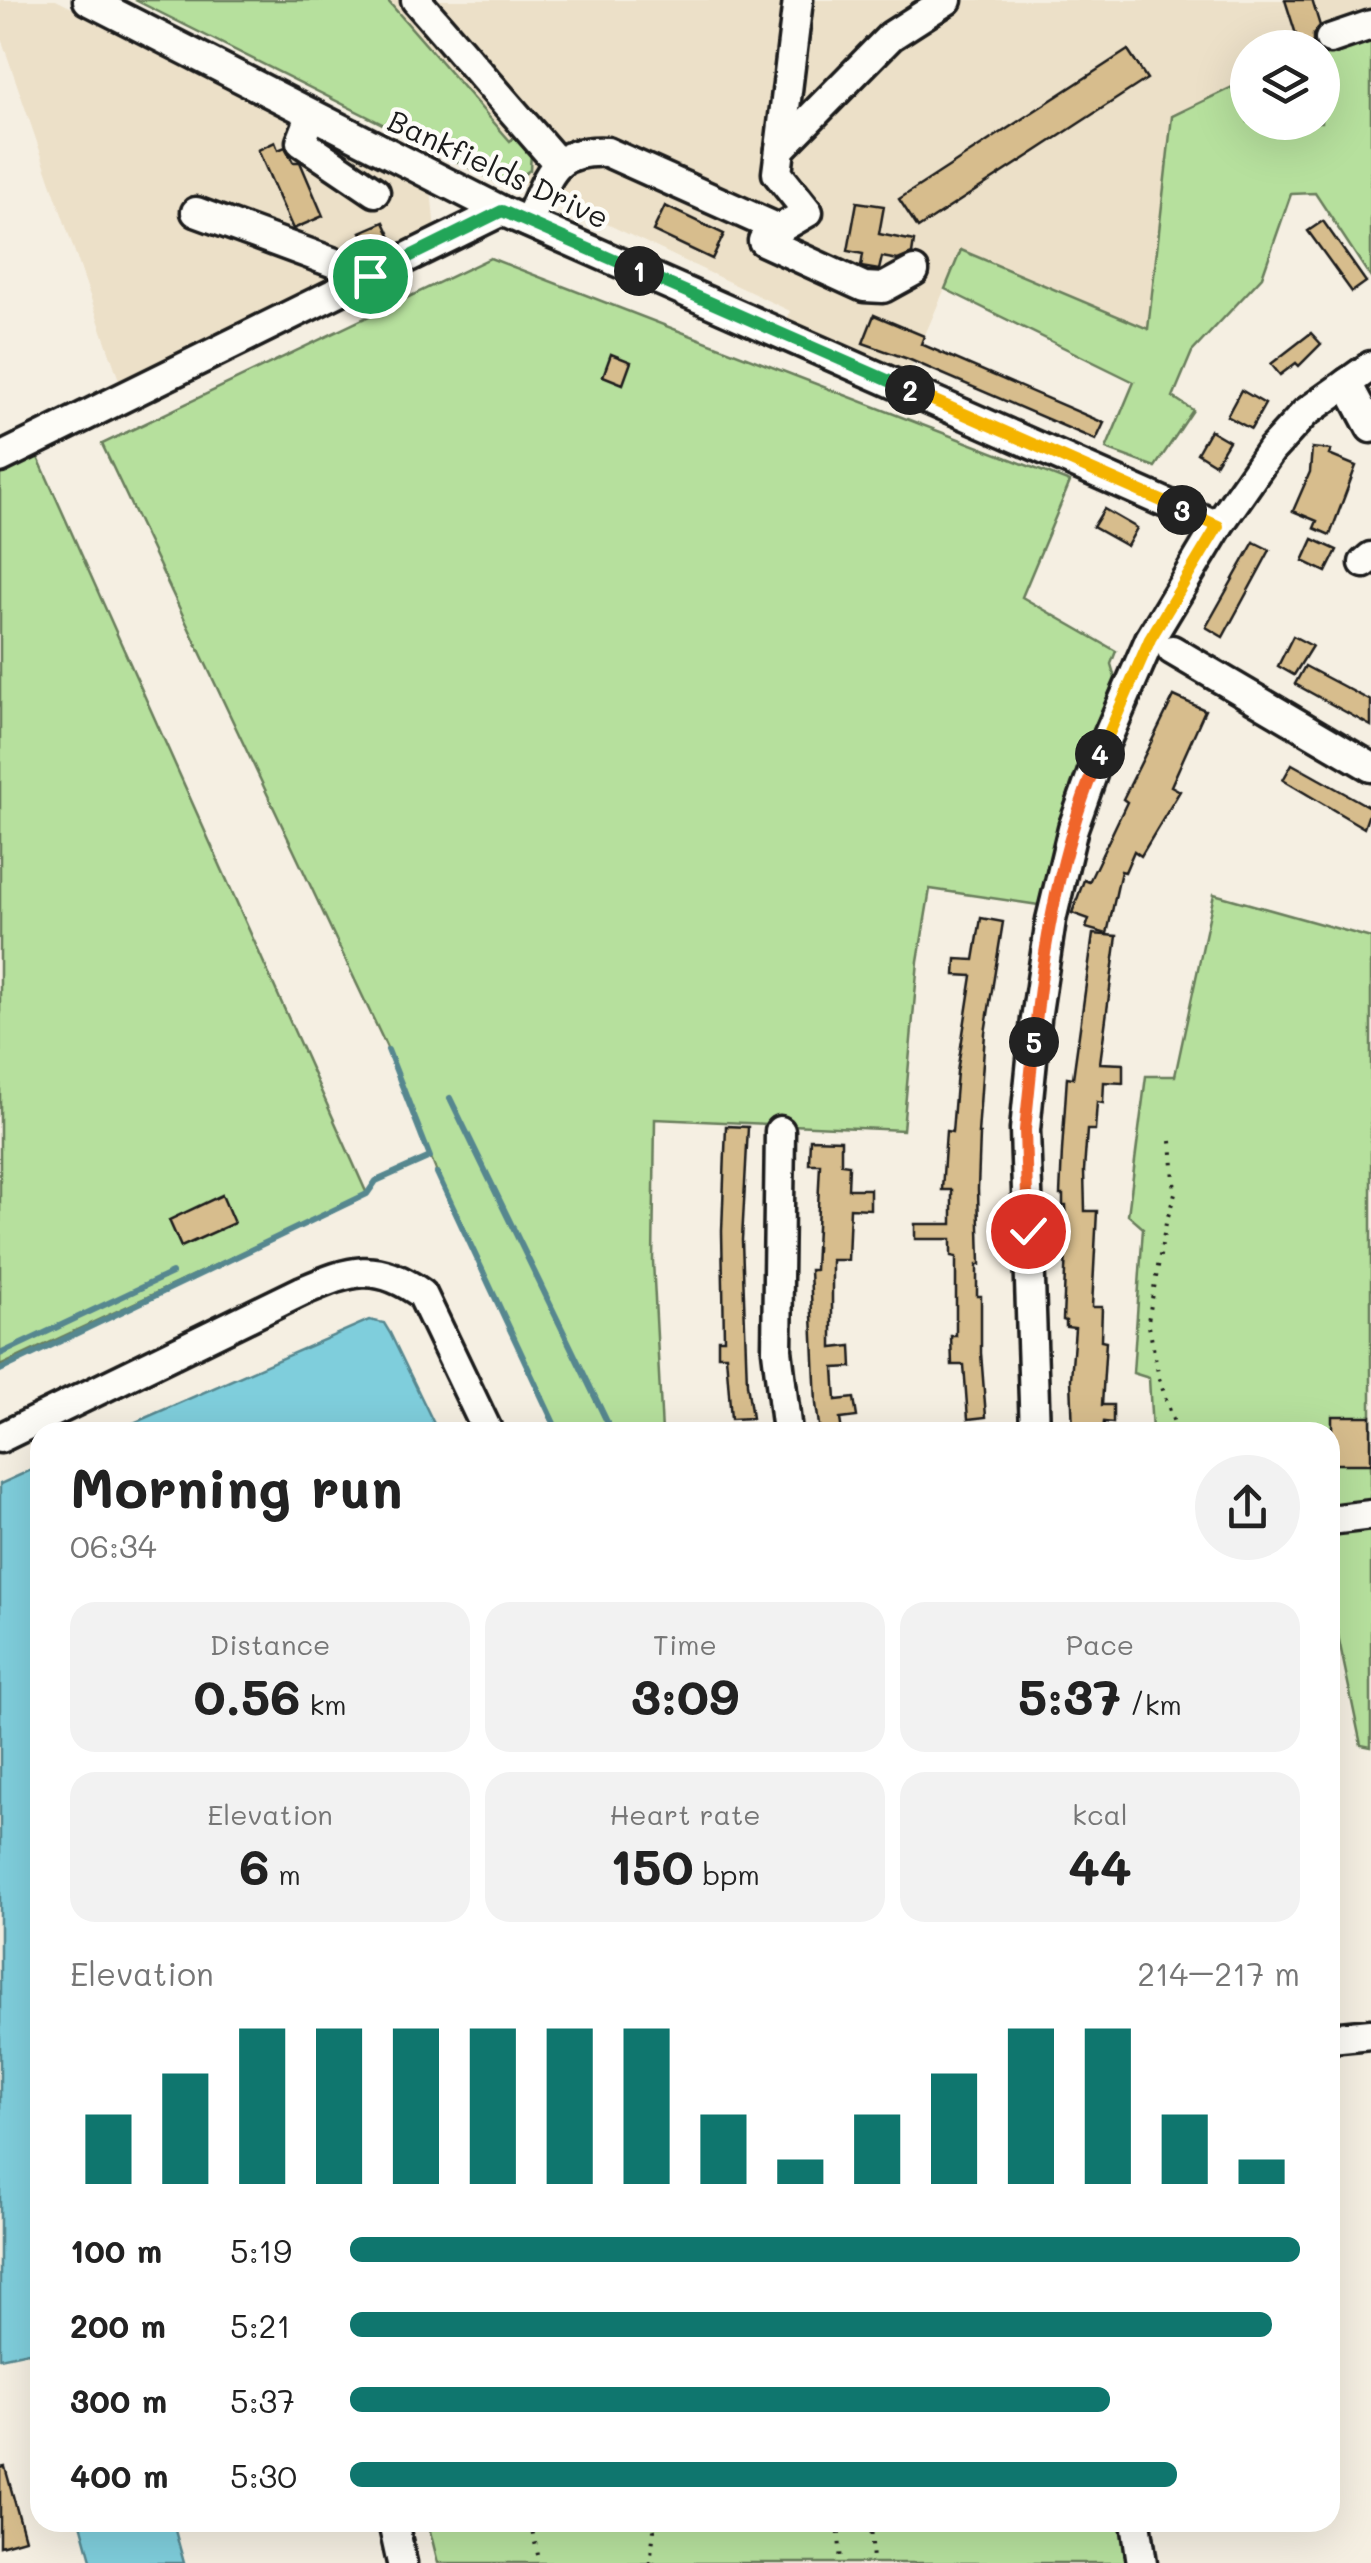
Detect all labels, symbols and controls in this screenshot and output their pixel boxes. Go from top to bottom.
map controls [1230,30,1340,140]
button: layers [1230,30,1340,140]
street label: Bankfields Drive [382,99,616,237]
pin [328,234,413,319]
pin: 1 [614,246,664,296]
icon: arrive [343,249,398,304]
text: 1 [633,253,645,289]
pin: 2 [885,365,935,415]
text: 2 [902,372,918,408]
pin: 3 [1157,485,1207,535]
text: 3 [1174,492,1190,528]
pin: 4 [1075,729,1125,779]
text: 4 [1091,736,1109,772]
pin: 5 [1009,1017,1059,1067]
text: 5 [1026,1024,1042,1060]
pin [986,1189,1071,1274]
icon: check [1001,1204,1056,1259]
text: Morning run [70,1450,403,1522]
button: share [1195,1455,1300,1560]
text: 06:34 [70,1524,157,1566]
text: Distance [210,1626,330,1662]
text: Time [653,1626,717,1662]
text: Pace [1066,1626,1134,1662]
text: 0.56 [193,1662,300,1728]
text: 3:09 [631,1662,739,1728]
text: 5:37 [1018,1662,1121,1728]
text: km [300,1686,347,1722]
text: /km [1121,1686,1182,1722]
text: Elevation [207,1796,333,1832]
text: Heart rate [609,1796,761,1832]
text: kcal [1072,1796,1128,1832]
text: 6 [239,1832,269,1898]
text: 150 [610,1832,694,1898]
text: 44 [1068,1832,1132,1898]
text: m [269,1856,301,1892]
text: bpm [694,1856,760,1892]
text: Elevation [70,1952,214,1994]
text: 214–217 m [1137,1952,1300,1994]
text: 100 m [70,2229,162,2271]
text: 5:19 [230,2229,292,2271]
text: 200 m [70,2304,166,2346]
text: 5:21 [230,2304,291,2346]
text: 300 m [70,2379,167,2421]
text: 5:37 [230,2379,295,2421]
text: 400 m [70,2454,168,2496]
text: 5:30 [230,2454,297,2496]

